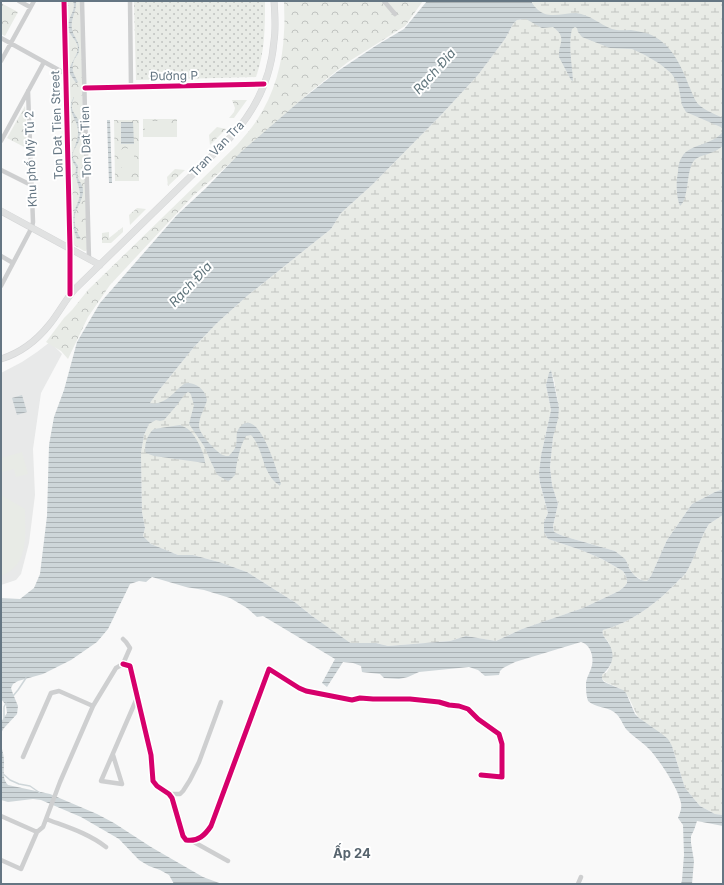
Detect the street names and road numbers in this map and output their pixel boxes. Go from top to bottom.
street label: Đường P [150,68,199,83]
street label: Ton Dat Tien Street [47,70,66,180]
street label: Ton Dat Tien [77,106,94,178]
street label: Khu phố Mỹ Tú 2 [21,111,40,207]
street label: Tran Van Tra [186,118,247,180]

